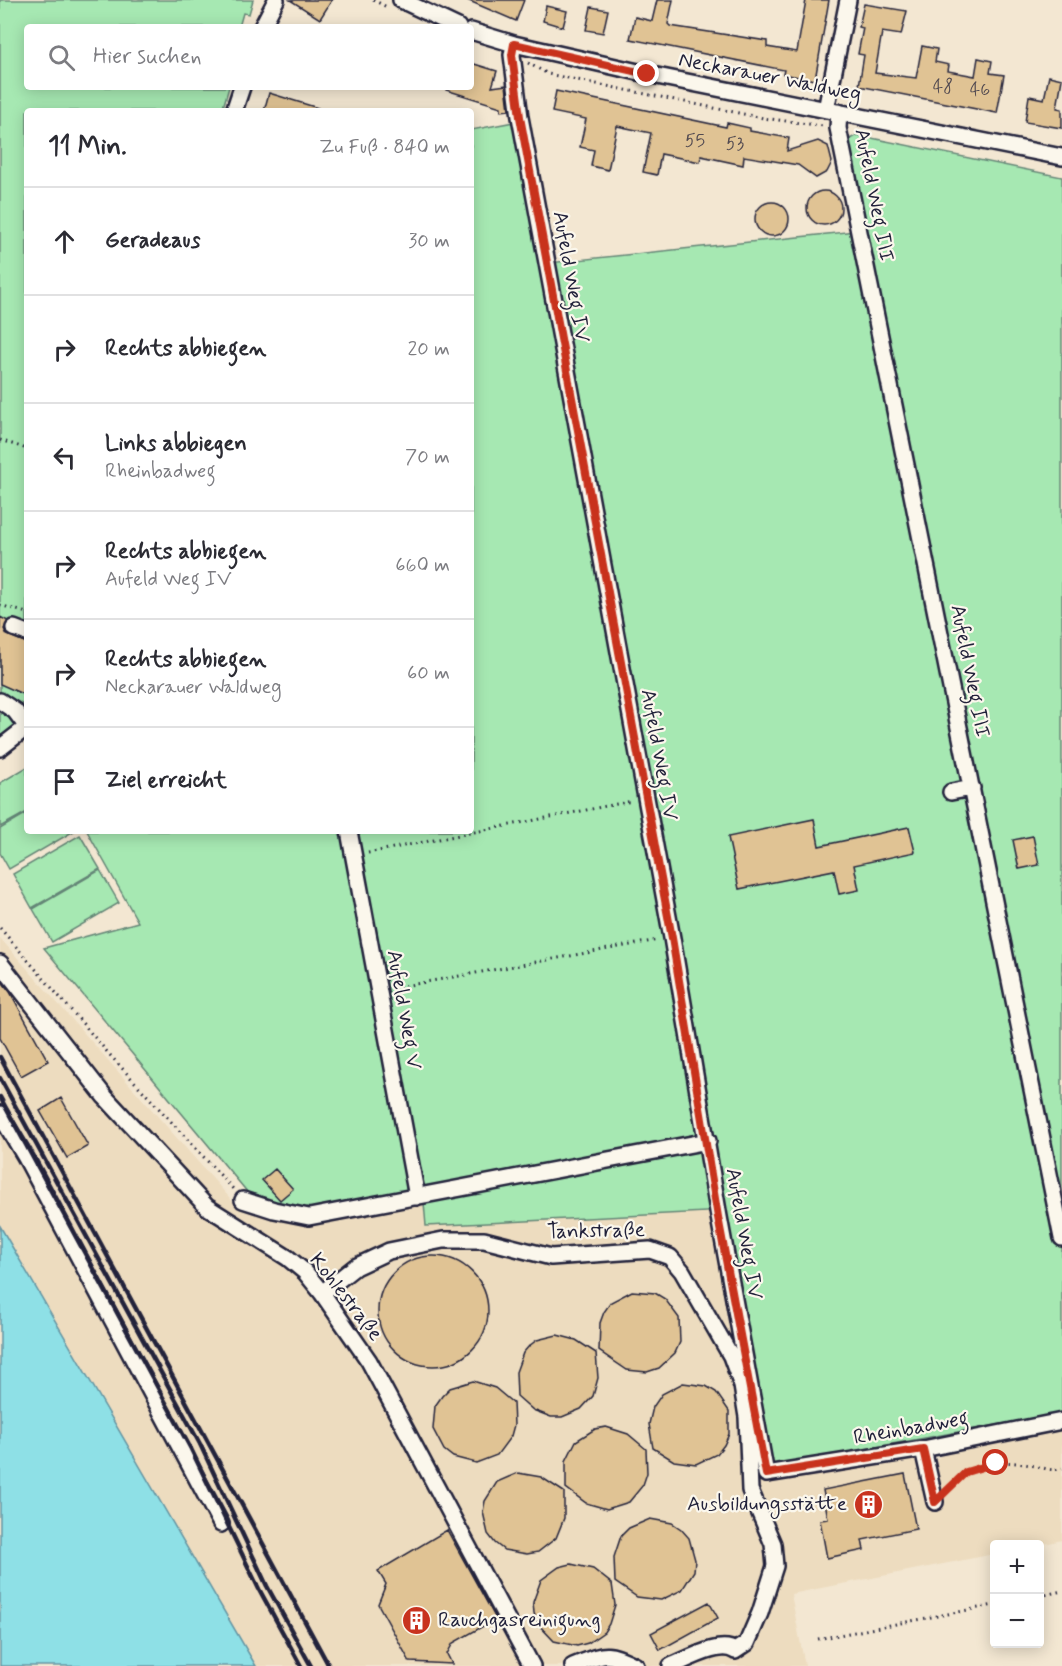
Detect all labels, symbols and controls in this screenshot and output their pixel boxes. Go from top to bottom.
search box [24,24,474,90]
icon: search [45,41,78,74]
text: Hier suchen [93,43,202,71]
street label: Neckarauer Waldweg [676,46,864,109]
route end [633,60,659,86]
house number: 48 [933,75,953,99]
house number: 46 [970,78,990,102]
street label: Aufeld Weg III [845,126,901,264]
house number: 55 [685,129,705,153]
text: 11 Min. [48,130,127,164]
house number: 53 [726,132,745,156]
text: Zu Fuß · 840 m [319,134,450,161]
street label: Aufeld Weg IV [544,209,596,346]
icon: ahead [48,225,81,258]
text: Geradeaus [105,227,200,255]
text: 30 m [408,228,450,255]
icon: right [48,333,81,366]
text: Rechts abbiegen [105,335,266,363]
text: 20 m [407,336,450,363]
text: Links abbiegen [105,430,247,458]
icon: left [48,441,81,474]
text: 70 m [405,444,450,471]
text: Rheinbadweg [105,458,216,485]
text: Rechts abbiegen [105,538,266,566]
icon: right [48,549,81,582]
text: 660 m [395,552,450,579]
text: Aufeld Weg IV [105,566,232,593]
street label: Aufeld Weg III [941,602,997,740]
text: Rechts abbiegen [105,646,266,674]
icon: right [48,657,81,690]
text: 60 m [407,660,450,687]
text: Neckarauer Waldweg [105,674,282,701]
street label: Aufeld Weg IV [632,687,684,824]
icon: arrive [48,765,81,798]
text: Ziel erreicht [105,767,227,795]
street label: Aufeld Weg V [378,948,428,1073]
street label: Aufeld Weg IV [717,1166,769,1303]
street label: Tankstraße [547,1216,645,1246]
street label: Kohlestraße [303,1247,389,1347]
street label: Rheinbadweg [851,1404,971,1454]
route start [982,1449,1008,1475]
building icon: Ausbildungsstätte [852,1488,884,1520]
place label: Ausbildungsstätte [687,1490,847,1519]
map controls [990,1540,1044,1648]
button: + [990,1540,1044,1594]
button: − [990,1594,1044,1648]
building icon: Rauchgasreinigung [401,1604,433,1636]
place label: Rauchgasreinigung [438,1606,601,1636]

